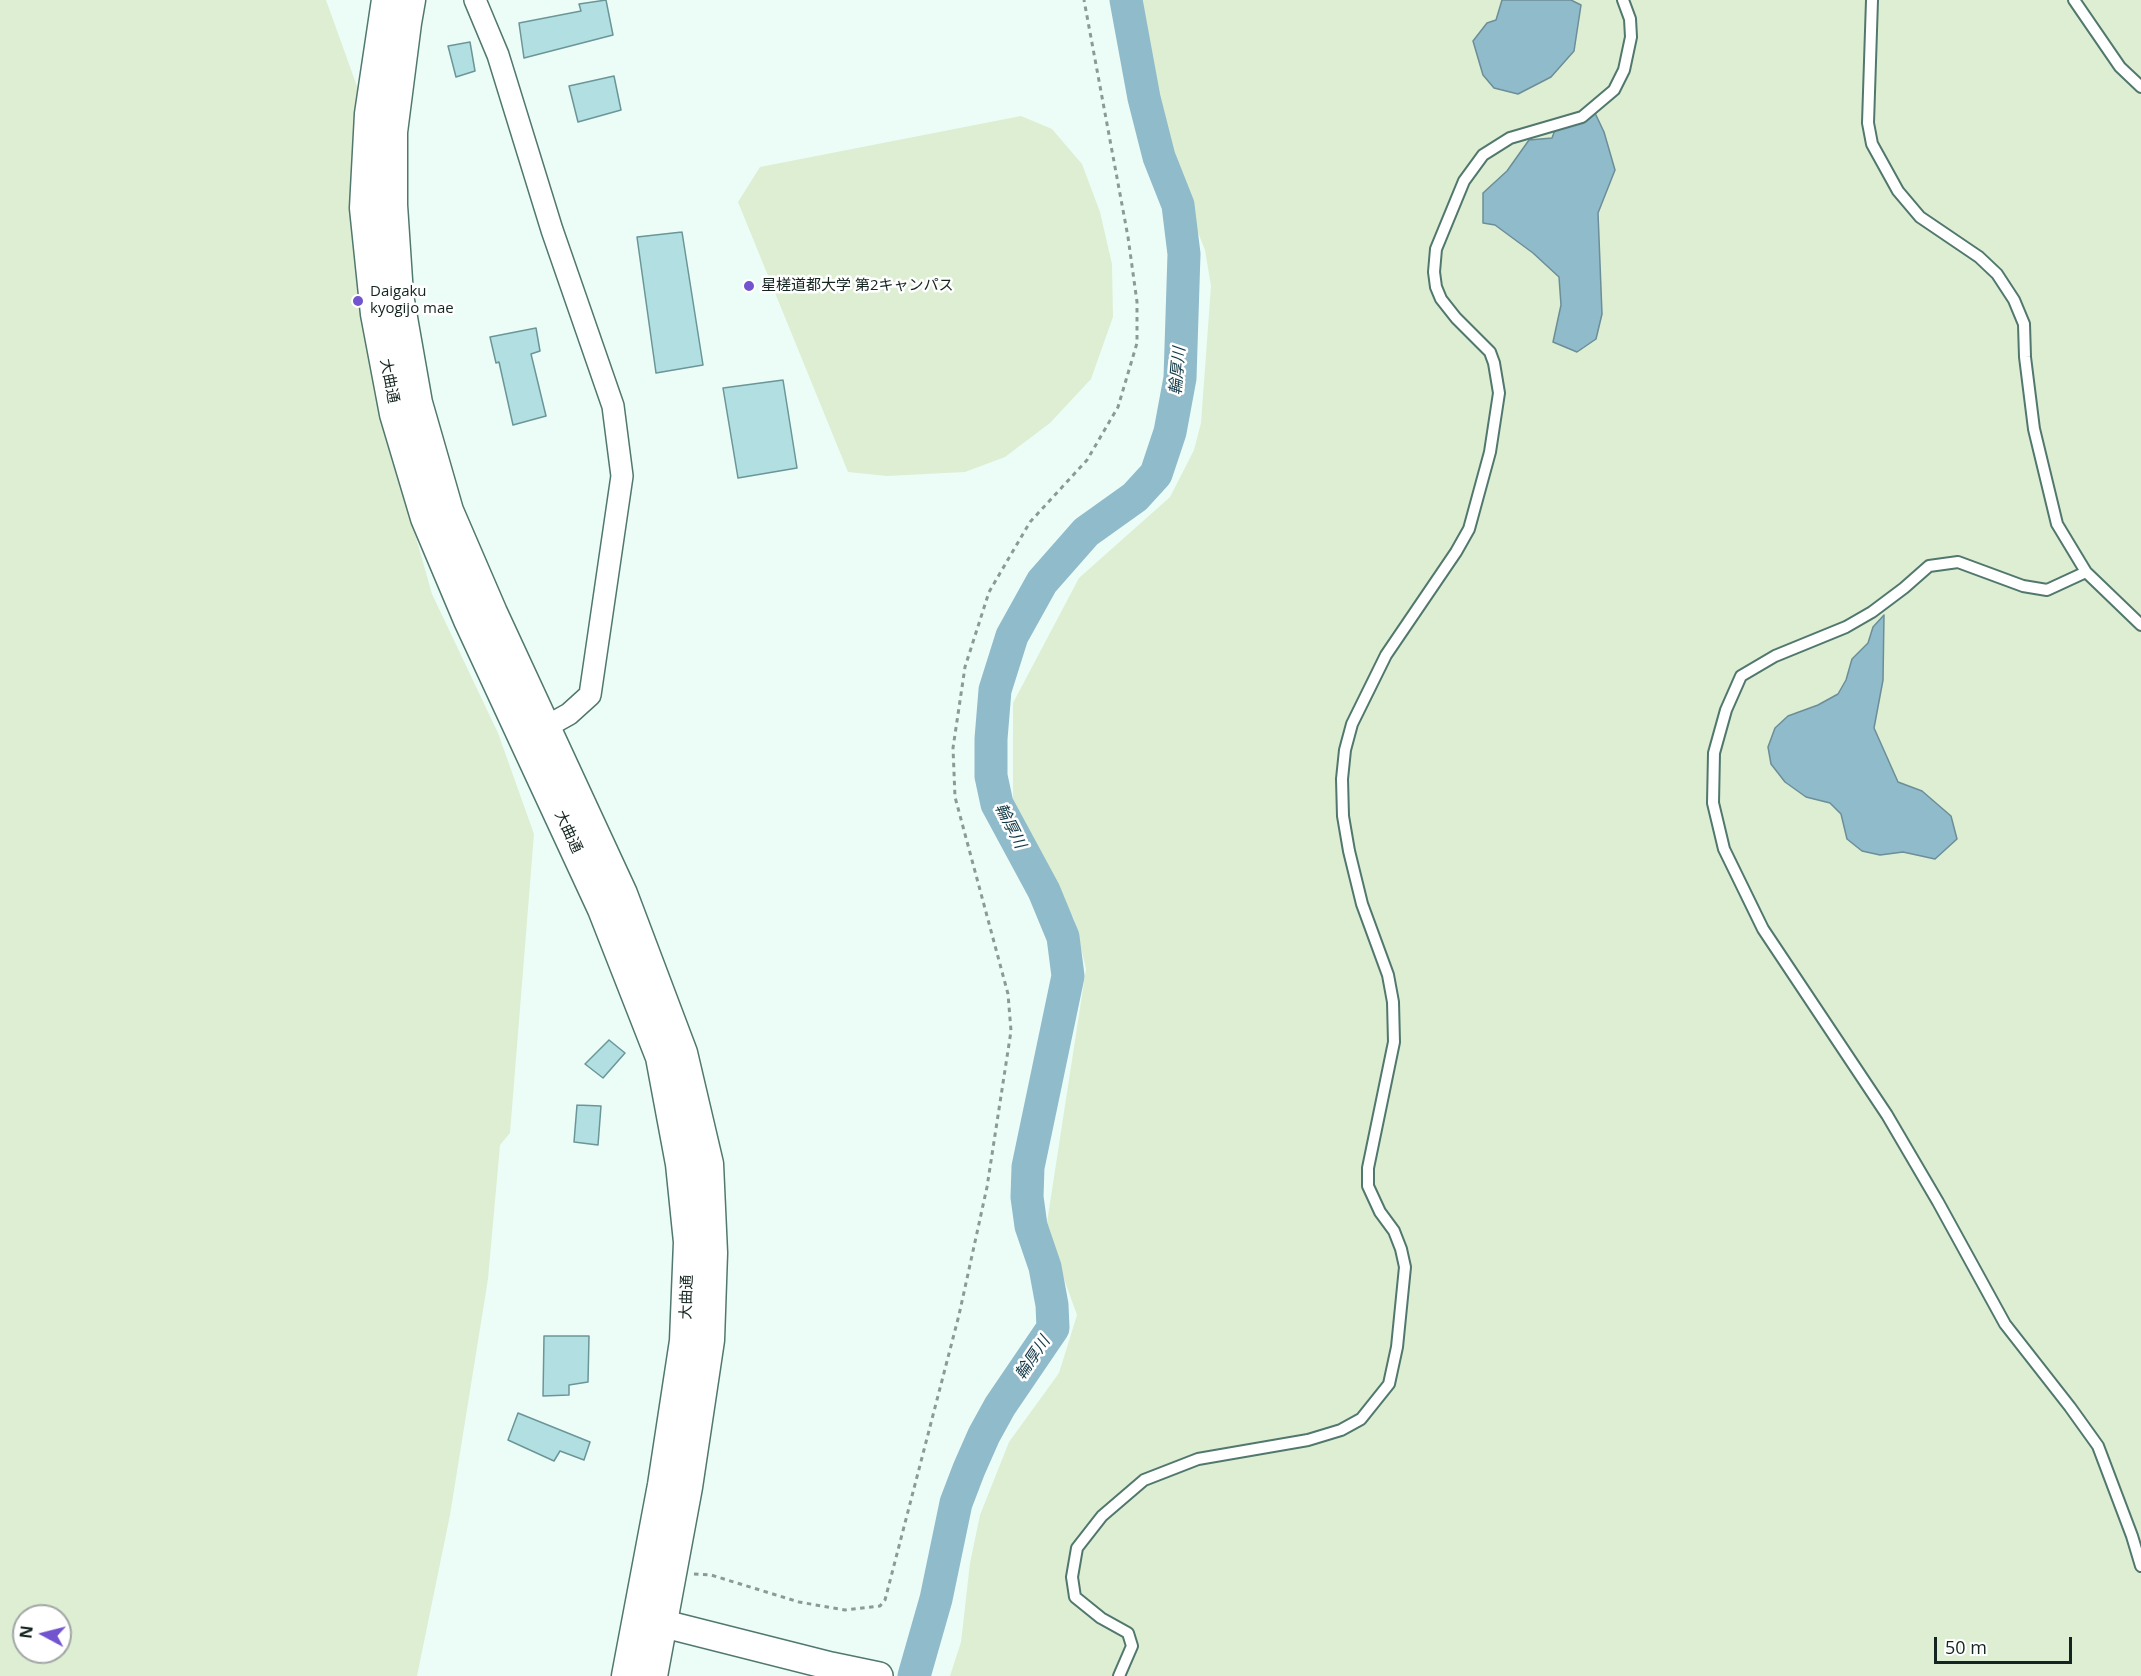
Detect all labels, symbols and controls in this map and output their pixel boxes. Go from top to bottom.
place label: 星槎道都大学 第2キャンパス [761,277,953,295]
marker: 星槎道都大学 第2キャンパス [742,279,756,293]
place label: Daigaku kyogijo mae [370,283,454,318]
marker: Daigaku kyogijo mae [351,294,365,308]
water label: 輪厚川 [1166,346,1190,396]
street label: 大曲通 [376,357,402,405]
water label: 輪厚川 [991,800,1029,852]
street label: 大曲通 [550,808,586,856]
street label: 大曲通 [677,1274,697,1320]
water label: 輪厚川 [1012,1333,1054,1383]
north arrow [12,1604,72,1664]
text: N [14,1624,38,1640]
scale bar [1937,1625,2075,1663]
text: 50 m [1945,1635,1987,1659]

